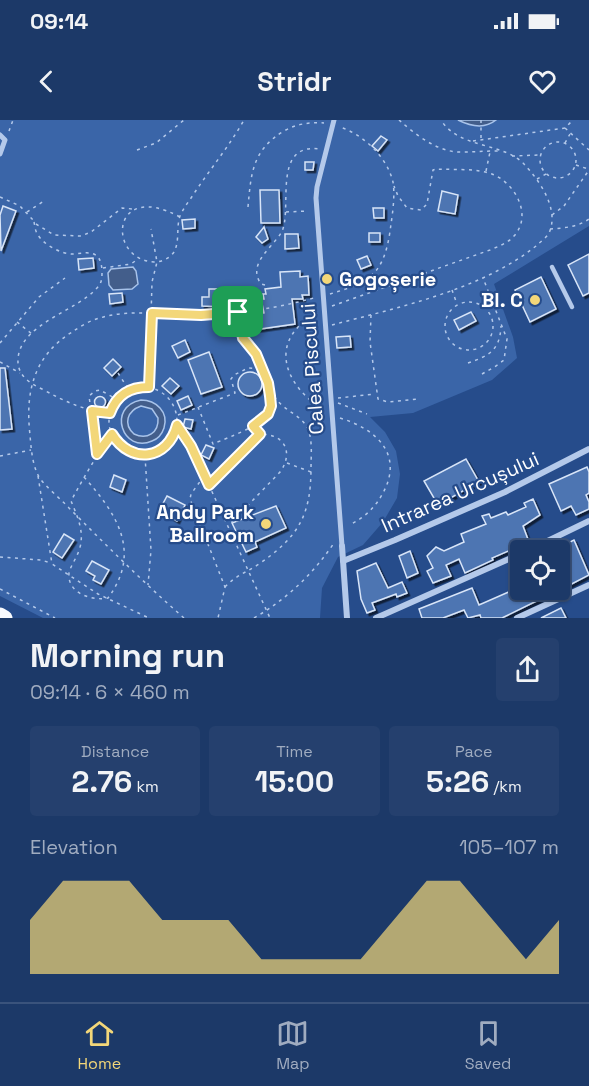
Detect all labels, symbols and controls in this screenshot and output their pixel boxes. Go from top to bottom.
text: 09:14 [30,7,88,35]
text: Stridr [257,64,332,99]
icon: back [30,65,63,98]
icon: heart [526,65,559,98]
place label: Gogoșerie [339,266,436,293]
marker: Gogoșerie [320,272,334,286]
pin [212,286,263,337]
place label: Bl. C [481,287,523,313]
marker: Bl. C [528,293,542,307]
icon: arrive [221,295,254,328]
street label: Calea Piscului [294,303,330,435]
street label: Intrarea Urcușului [377,446,543,538]
place label: Andy Park Ballroom [156,499,254,548]
marker: Andy Park Ballroom [259,517,273,531]
map controls [510,540,570,600]
button: locate [510,540,570,600]
text: Morning run [30,635,225,677]
button: share [496,638,559,701]
text: 09:14 · 6 × 460 m [30,679,190,705]
text: Distance [81,741,149,762]
text: Time [276,741,313,762]
text: Pace [455,741,493,762]
text: 2.76 [72,762,132,801]
text: 15:00 [255,762,334,801]
text: 5:26 [426,762,489,801]
text: km [132,776,159,797]
text: /km [489,776,522,797]
text: Elevation [30,834,118,860]
text: 105–107 m [459,834,559,860]
tab: Home [78,1017,121,1074]
tab: Map [276,1017,310,1074]
tab: Saved [465,1017,511,1074]

